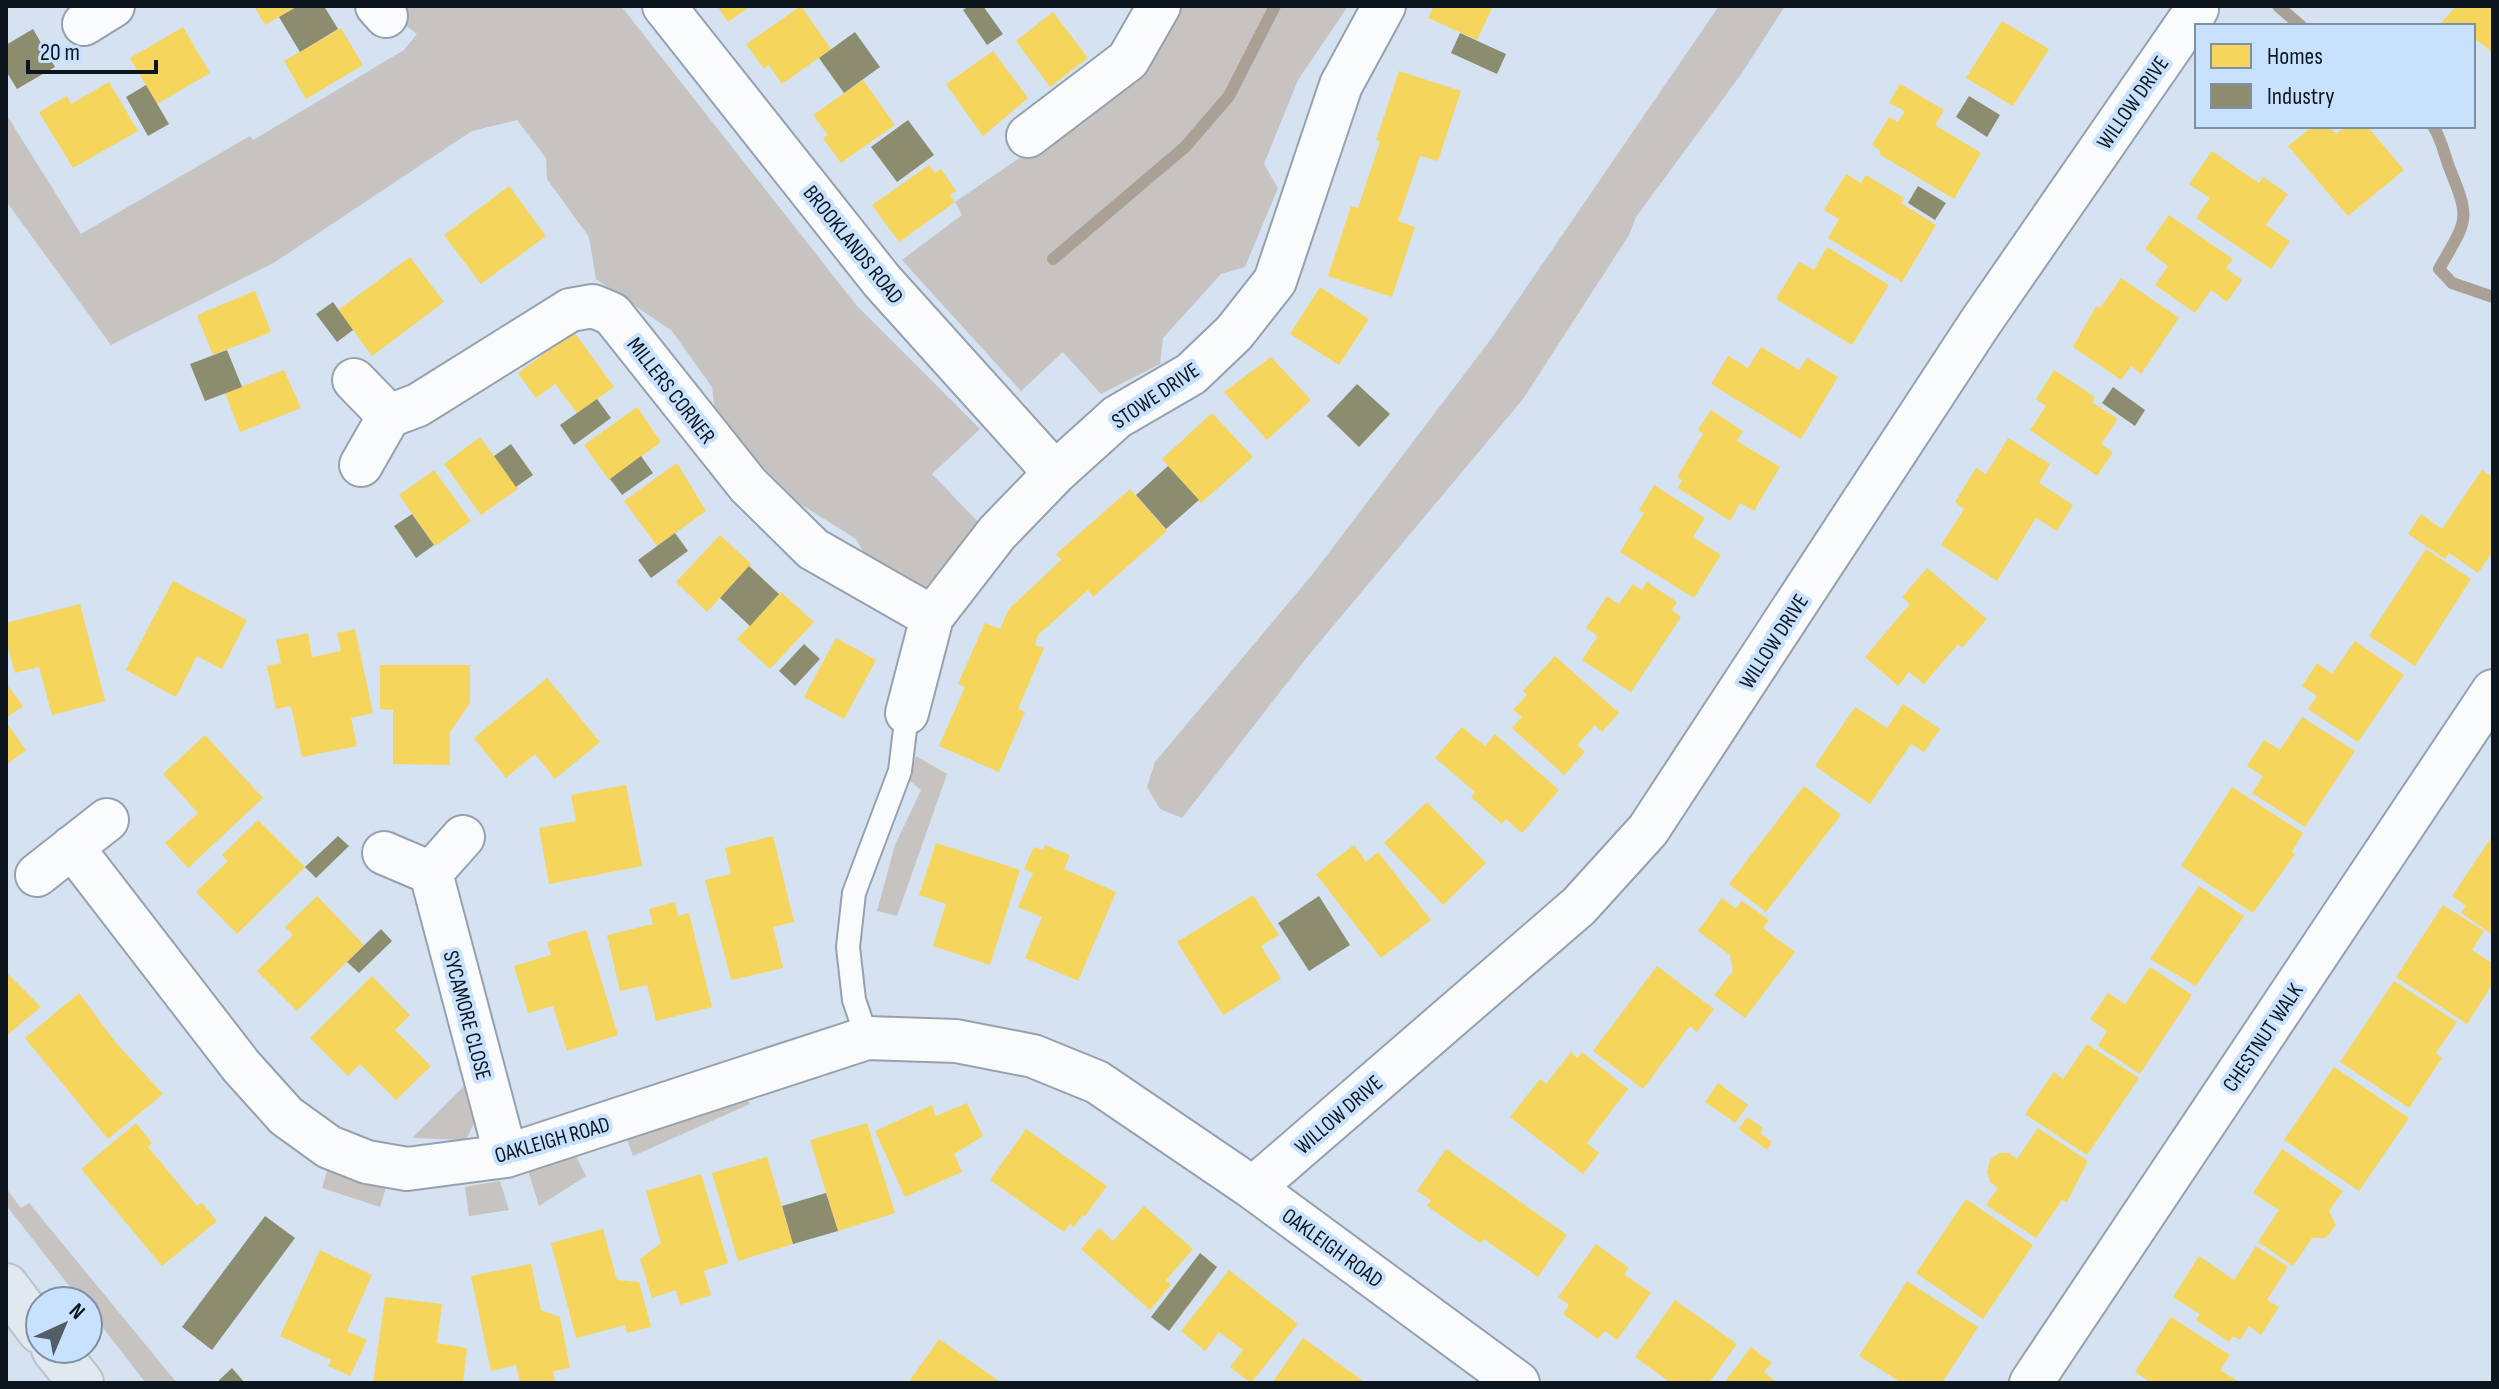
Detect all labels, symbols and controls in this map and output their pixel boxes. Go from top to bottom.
scale bar [28,24,156,74]
legend [2195,24,2475,128]
text: 20 m [40,38,80,67]
text: Homes [2267,42,2323,71]
street label: WILLOW DRIVE [2091,51,2175,155]
text: Industry [2267,82,2334,111]
street label: BROOKLANDS ROAD [797,180,909,310]
street label: MILLERS CORNER [621,332,721,450]
street label: STOWE DRIVE [1107,357,1205,435]
street label: WILLOW DRIVE [1734,589,1815,694]
street label: SYCAMORE CLOSE [436,948,497,1083]
street label: CHESTNUT WALK [2217,978,2309,1097]
street label: WILLOW DRIVE [1290,1070,1388,1161]
street label: OAKLEIGH ROAD [492,1111,613,1170]
street label: OAKLEIGH ROAD [1276,1203,1388,1294]
north arrow [24,1285,104,1365]
text: N [63,1298,90,1325]

